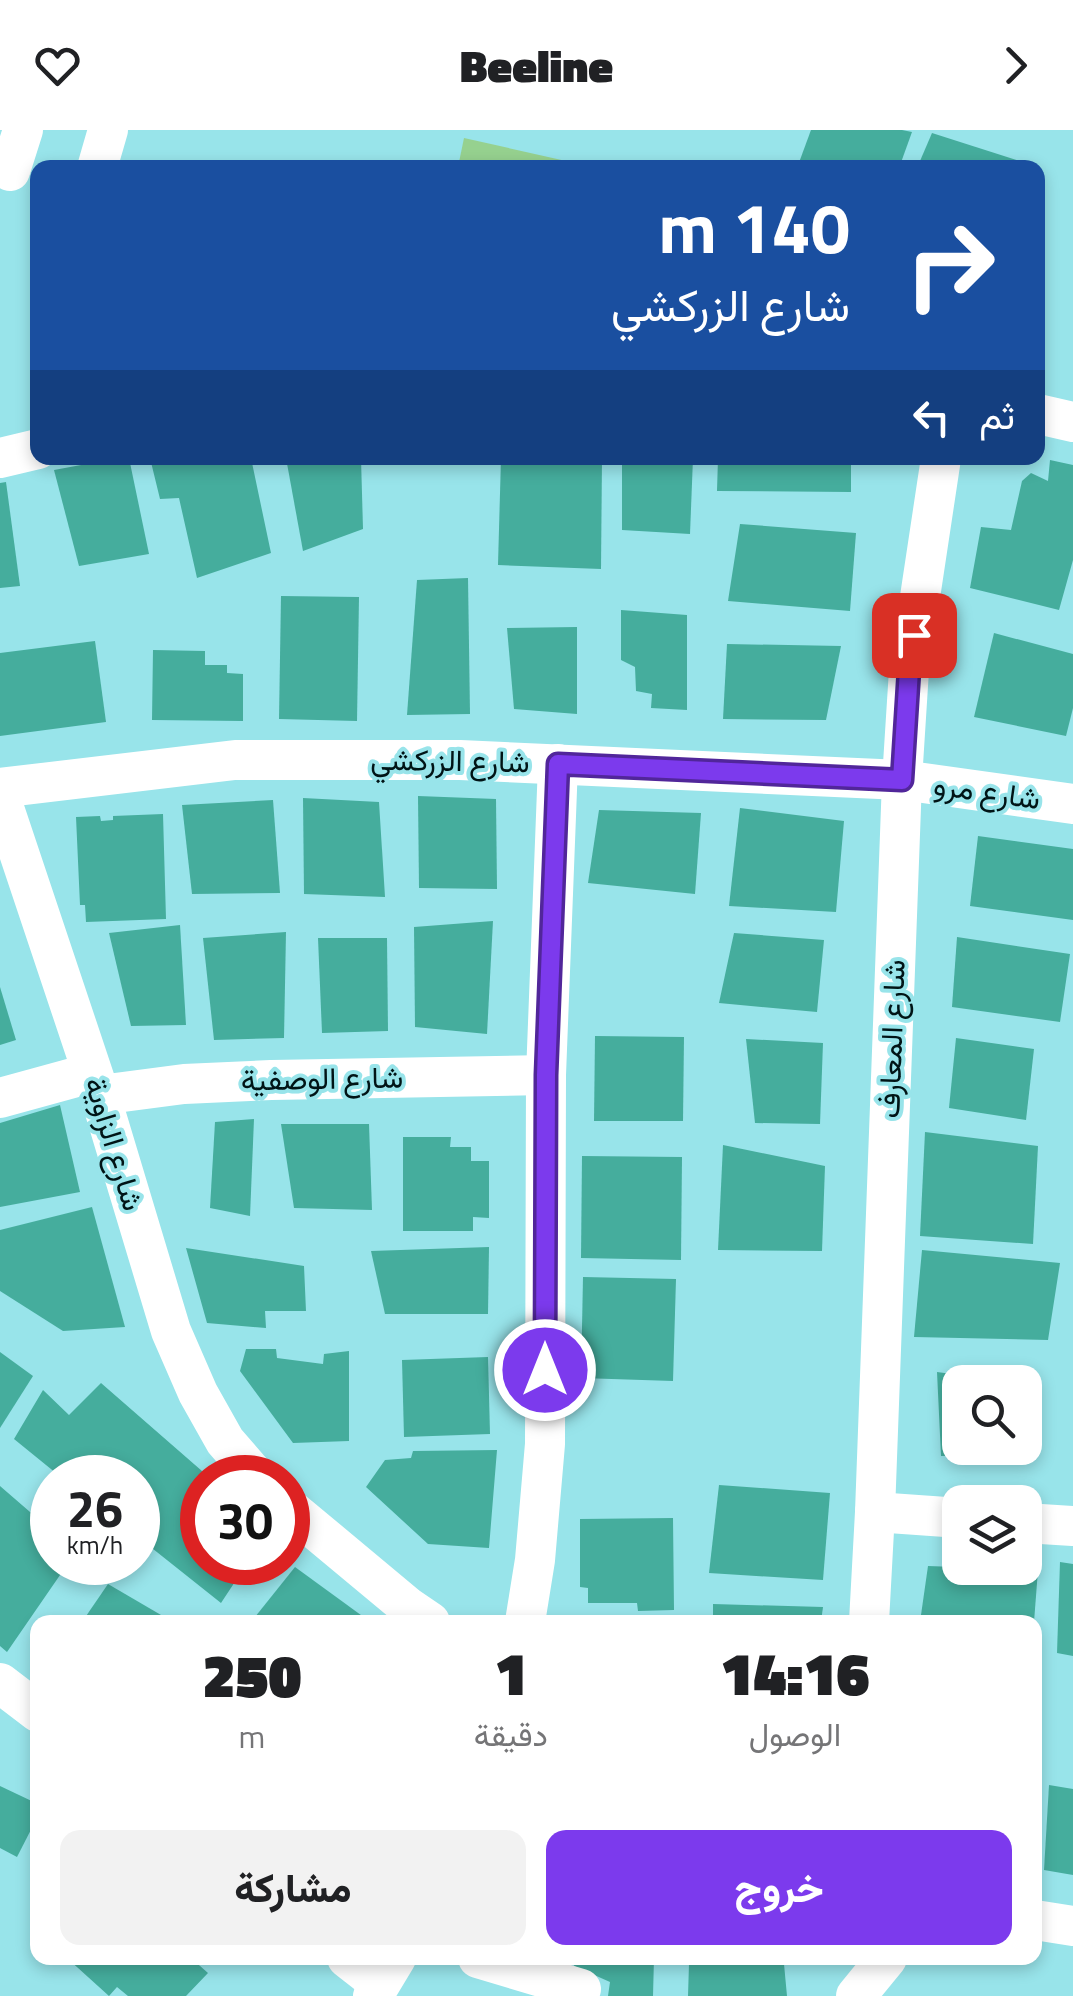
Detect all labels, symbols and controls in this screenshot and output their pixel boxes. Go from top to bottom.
text: Beeline [460,31,613,99]
icon: heart [30,38,85,93]
icon: forward [988,38,1043,93]
text: 140 m [658,174,850,280]
icon: right [885,200,1015,330]
text: شارع الزركشي [611,270,850,338]
text: ثم [979,386,1015,444]
icon: left [904,390,959,445]
pin [872,593,957,678]
icon: arrive [887,608,942,663]
street label: شارع الزركشي [370,736,530,786]
street label: شارع مرو [931,761,1044,821]
street label: شارع المعارف [865,959,917,1119]
street label: شارع الوصفية [240,1054,404,1102]
street label: شارع الزاوية [73,1071,157,1216]
position arrow [493,1318,597,1422]
map controls [942,1365,1042,1585]
button: search [942,1365,1042,1465]
speed limit sign: 30 [180,1455,310,1585]
text: 26 [67,1470,123,1546]
button: layers [942,1485,1042,1585]
text: km/h [67,1526,123,1564]
text: 1 [494,1627,527,1718]
text: 14:16 [720,1627,870,1718]
text: 250 [202,1629,301,1720]
text: دقيقة [474,1710,548,1758]
text: الوصول [749,1710,841,1758]
text: m [239,1712,265,1760]
button: مشاركة [60,1830,526,1945]
button: خروج [546,1830,1012,1945]

